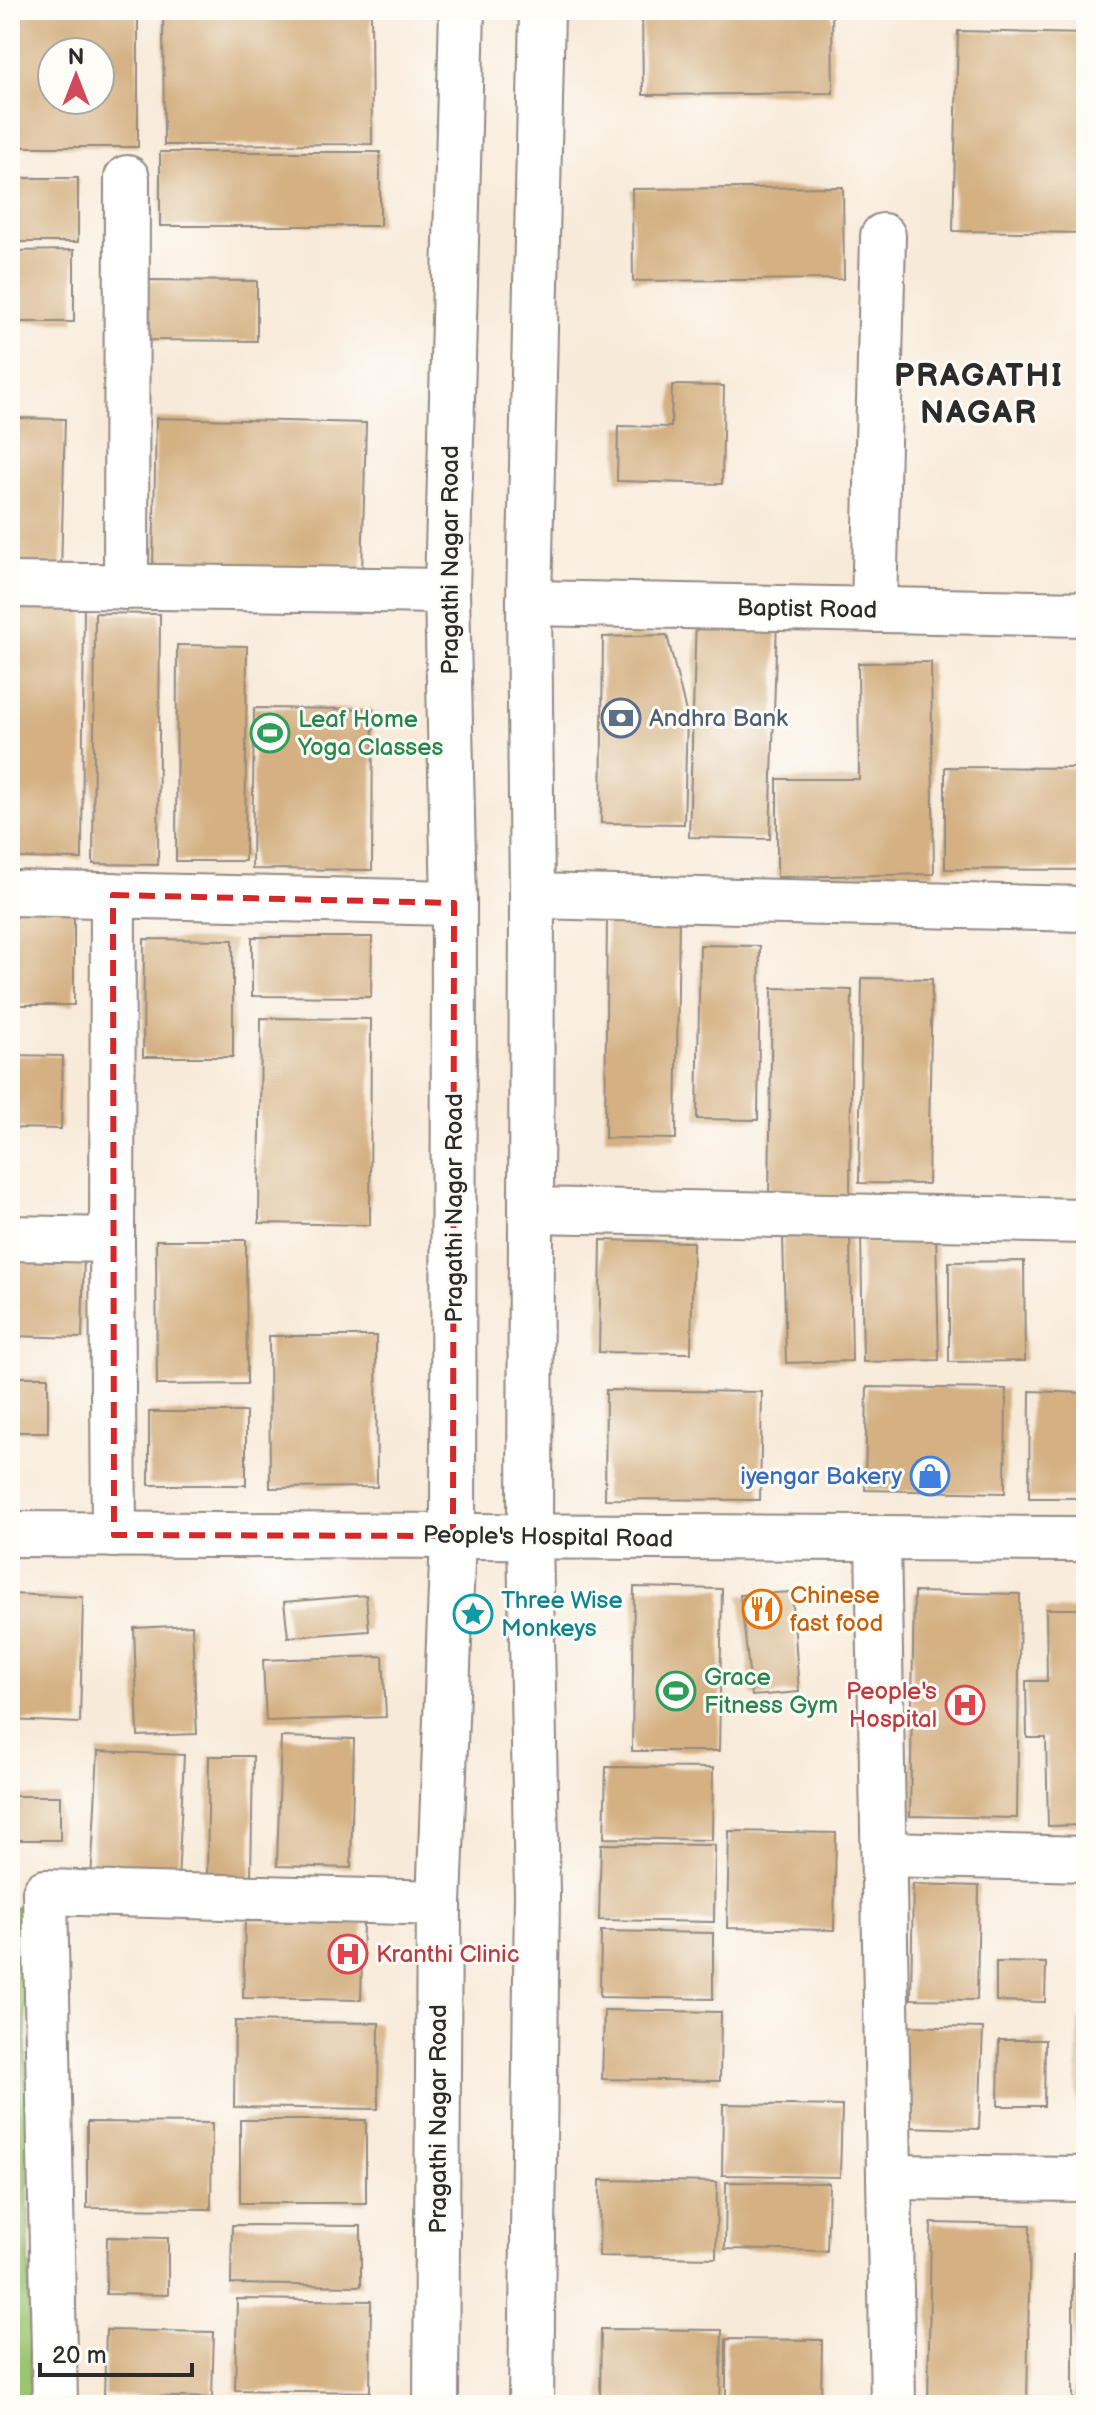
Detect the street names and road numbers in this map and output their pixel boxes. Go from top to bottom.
street label: Pragathi Nagar Road [436,445,465,675]
street label: Baptist Road [737,593,877,625]
street label: Pragathi Nagar Road [440,1093,469,1323]
street label: People's Hospital Road [423,1520,673,1554]
street label: Pragathi Nagar Road [424,2004,453,2234]

